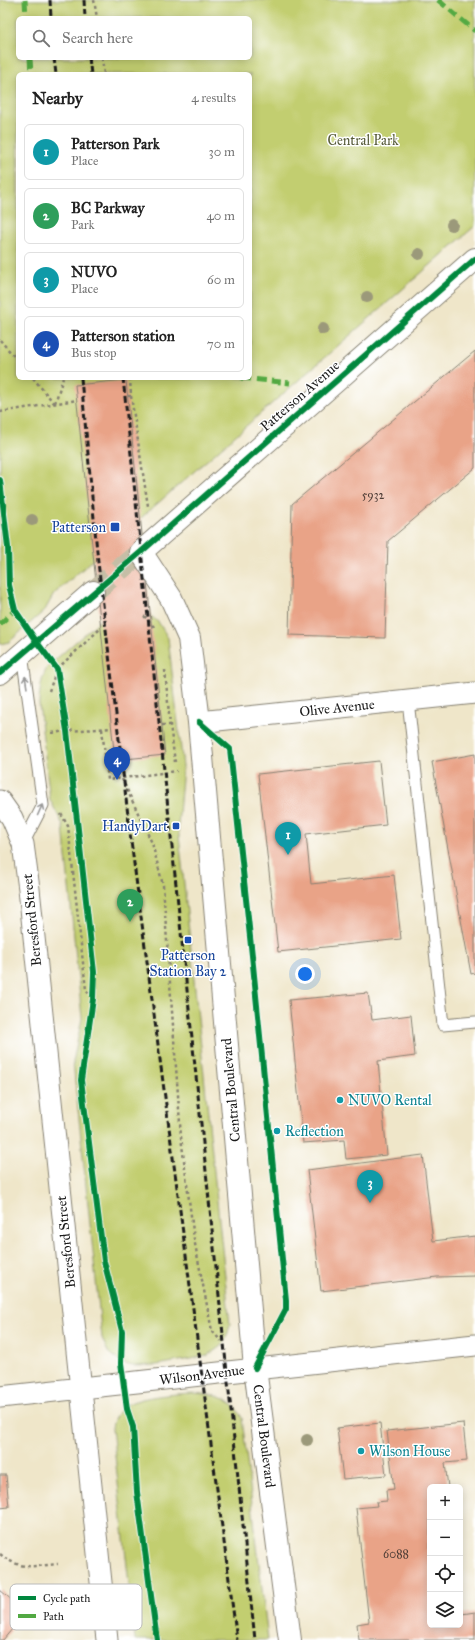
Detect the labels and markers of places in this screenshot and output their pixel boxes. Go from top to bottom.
place label: Patterson [51,519,106,536]
marker: Patterson [109,521,121,533]
pin: 4 [104,747,130,780]
place label: HandyDart [102,818,168,835]
marker: HandyDart [171,821,181,831]
pin: 1 [275,822,301,855]
pin: 2 [117,889,143,922]
marker: Patterson Station Bay 2 [183,935,193,945]
place label: Patterson Station Bay 2 [150,947,227,980]
place label: NUVO Rental [348,1092,432,1109]
marker: NUVO Rental [335,1095,345,1105]
place label: Reflection [285,1123,344,1140]
marker: Reflection [272,1126,282,1136]
pin: 3 [357,1170,383,1203]
place label: Wilson House [369,1443,450,1460]
marker: Wilson House [356,1446,366,1456]

